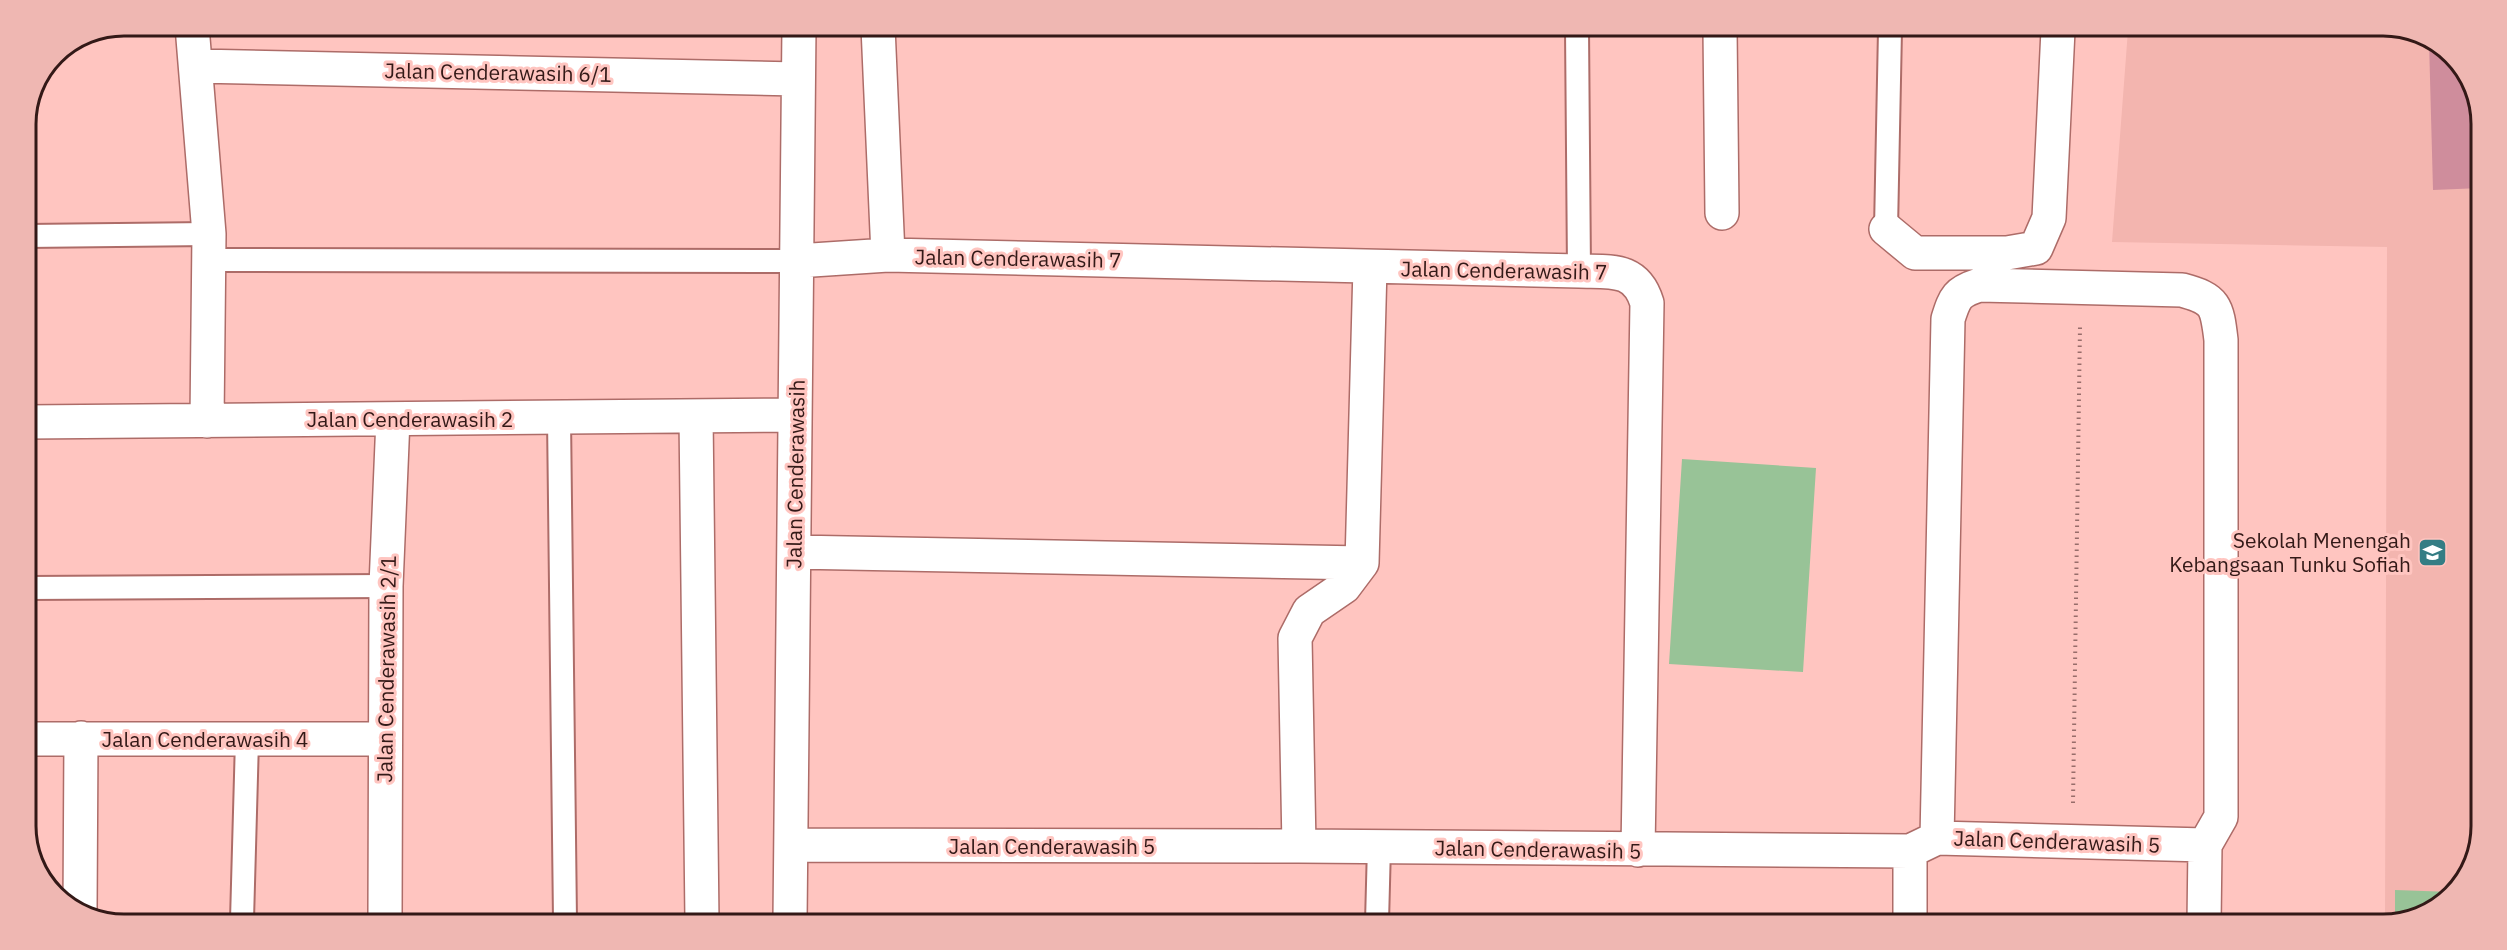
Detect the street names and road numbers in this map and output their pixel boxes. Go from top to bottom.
street label: Jalan Cenderawasih 6/1 [384,56,612,88]
street label: Jalan Cenderawasih 7 [914,242,1122,274]
street label: Jalan Cenderawasih 7 [1400,254,1608,286]
street label: Jalan Cenderawasih [779,379,811,569]
street label: Jalan Cenderawasih 2 [307,405,513,433]
street label: Jalan Cenderawasih 2/1 [370,555,402,783]
street label: Jalan Cenderawasih 4 [102,725,308,753]
street label: Jalan Cenderawasih 5 [1953,823,2161,859]
street label: Jalan Cenderawasih 5 [949,832,1155,860]
street label: Jalan Cenderawasih 5 [1434,833,1642,865]

